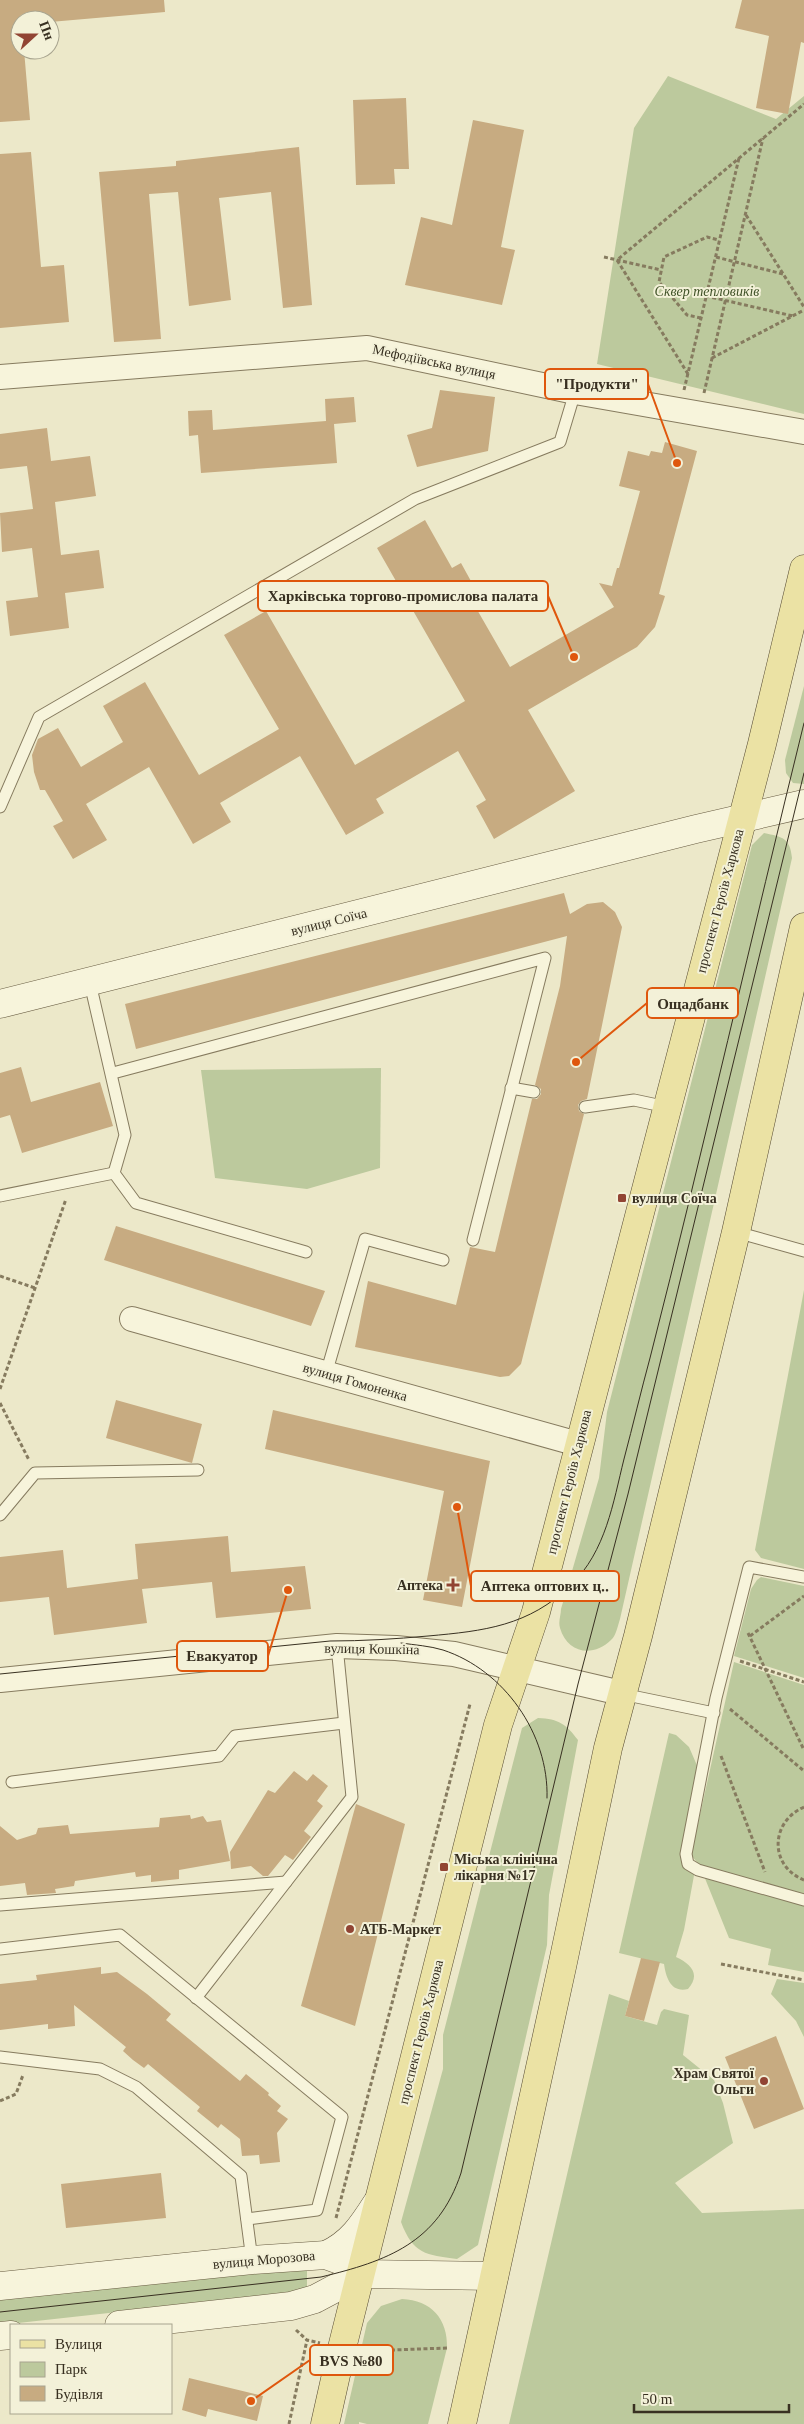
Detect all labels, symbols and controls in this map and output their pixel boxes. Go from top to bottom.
north arrow [10,10,60,60]
text: Пн [36,19,57,42]
park label: Сквер тепловиків [655,284,759,299]
street label: Мефодіївська вулиця [371,342,498,383]
callout: "Продукти" [545,369,648,399]
text: "Продукти" [555,376,639,392]
callout: Харківська торгово-промислова палата [258,581,548,611]
text: Харківська торгово-промислова палата [268,588,539,604]
street label: проспект Героїв Харкова [694,827,747,975]
street label: вулиця Соїча [289,905,369,939]
callout: Ощадбанк [647,988,738,1018]
text: Ощадбанк [657,996,729,1012]
place label: вулиця Соїча [632,1191,717,1206]
marker: вулиця Соїча [616,1192,628,1204]
street label: вулиця Гомоненка [301,1360,410,1404]
street label: проспект Героїв Харкова [544,1407,594,1556]
callout: Аптека оптових ц‥ [471,1571,619,1601]
place label: Аптека [397,1578,443,1593]
text: Аптека оптових ц‥ [481,1578,609,1594]
marker: Аптека [447,1579,459,1591]
callout: Евакуатор [177,1641,268,1671]
street label: вулиця Кошкіна [324,1641,421,1657]
text: Евакуатор [186,1648,258,1664]
place label: Міська клінічна лікарня №17 [454,1852,558,1883]
marker: Міська клінічна лікарня №17 [438,1861,450,1873]
place label: АТБ-Маркет [360,1922,441,1937]
marker: АТБ-Маркет [344,1923,356,1935]
street label: проспект Героїв Харкова [396,1957,446,2106]
place label: Храм Святої Ольги [673,2066,754,2097]
marker: Храм Святої Ольги [758,2075,770,2087]
street label: вулиця Морозова [212,2248,317,2272]
legend [10,2324,172,2414]
text: Вулиця [55,2336,102,2352]
callout: BVS №80 [310,2345,393,2375]
text: BVS №80 [319,2353,383,2369]
text: Парк [55,2361,88,2377]
scale bar [634,2382,789,2414]
text: Будівля [55,2386,103,2402]
text: 50 m [642,2391,673,2407]

